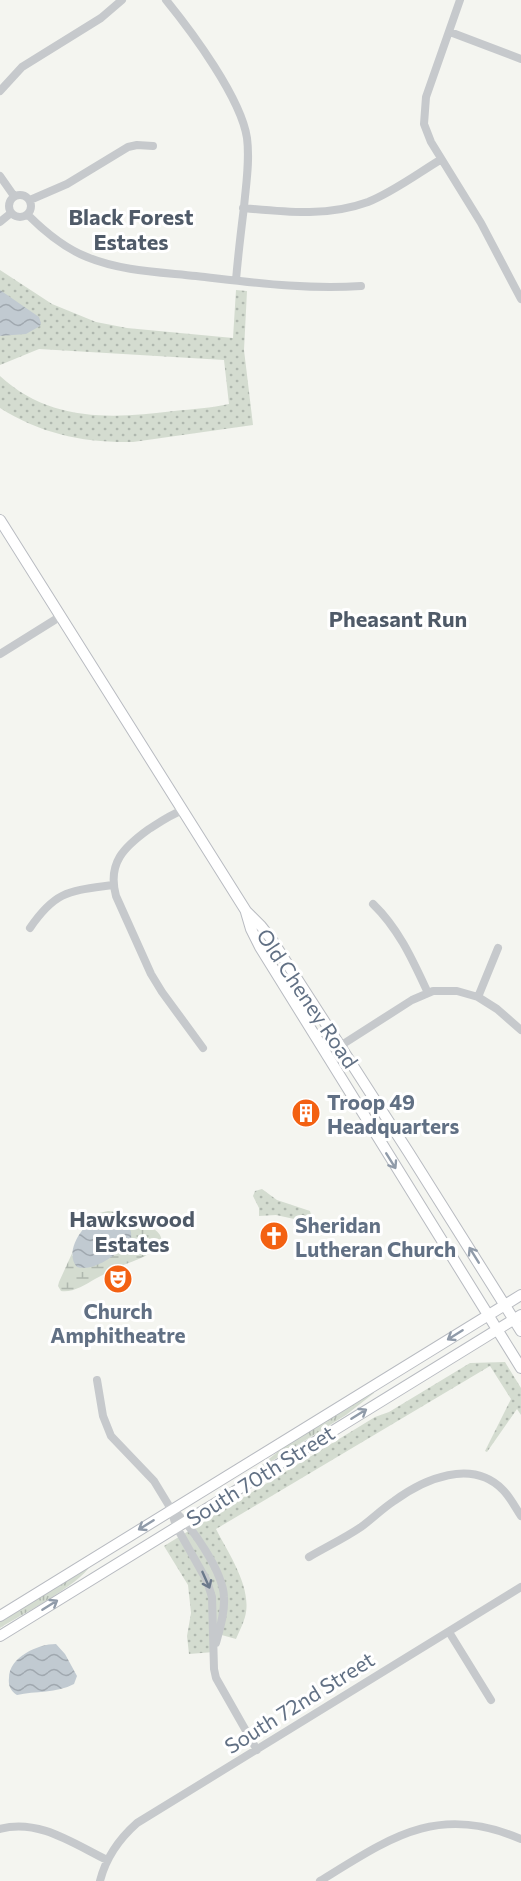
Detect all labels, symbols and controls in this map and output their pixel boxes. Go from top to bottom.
district label: Black Forest Estates [69,203,194,255]
district label: Pheasant Run [329,605,467,632]
street label: Old Cheney Road [252,923,364,1073]
place label: Troop 49 Headquarters [327,1089,459,1138]
building icon: Troop 49 Headquarters [290,1097,322,1129]
one-way arrow [386,1152,398,1169]
district label: Hawkswood Estates [69,1205,195,1257]
place label: Sheridan Lutheran Church [295,1212,456,1261]
church icon: Sheridan Lutheran Church [258,1220,290,1252]
one-way arrow [468,1247,480,1264]
theatre icon: Church Amphitheatre [102,1263,134,1295]
place label: Church Amphitheatre [50,1298,186,1347]
one-way arrow [447,1330,464,1342]
one-way arrow [350,1408,367,1420]
street label: South 70th Street [181,1419,339,1531]
one-way arrow [138,1520,155,1532]
one-way arrow [201,1571,213,1589]
one-way arrow [41,1598,58,1610]
street label: South 72nd Street [220,1646,378,1758]

